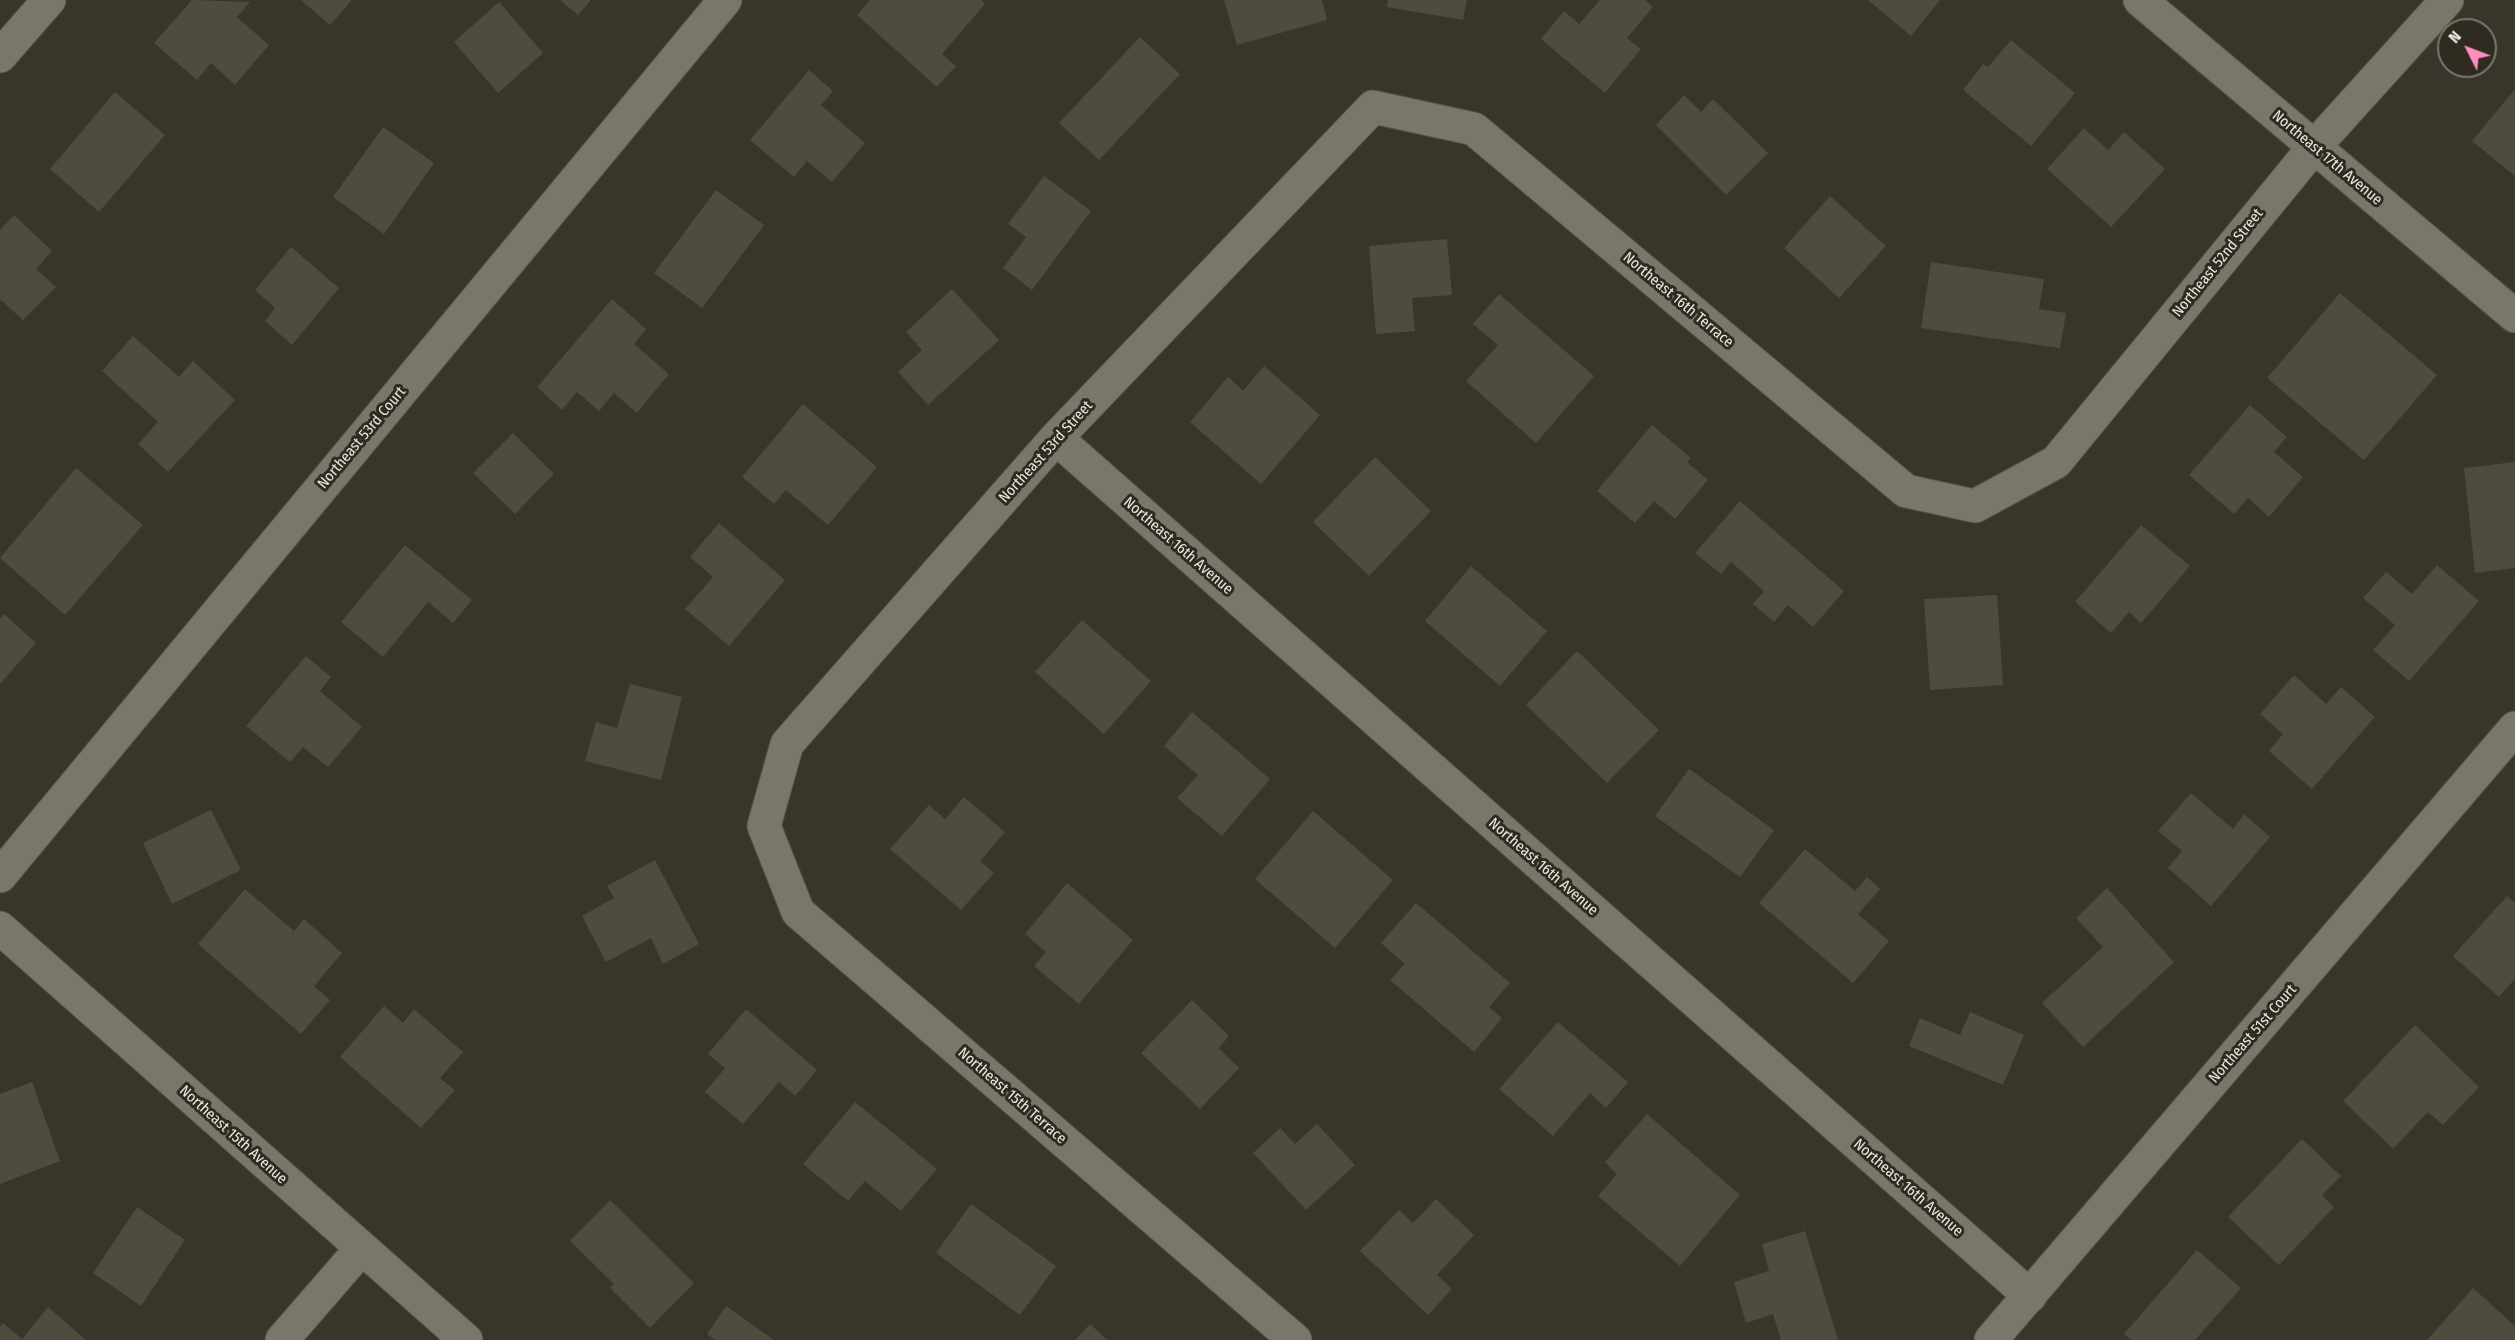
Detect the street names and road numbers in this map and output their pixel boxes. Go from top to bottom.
street label: Northeast 17th Avenue [2268,107,2386,209]
street label: Northeast 52nd Street [2169,205,2267,321]
street label: Northeast 16th Terrace [1619,249,1737,351]
street label: Northeast 53rd Court [314,383,410,493]
street label: Northeast 53rd Street [995,397,1097,507]
street label: Northeast 16th Avenue [1120,494,1236,598]
street label: Northeast 16th Avenue [1485,815,1601,919]
street label: Northeast 51st Court [2205,981,2301,1087]
street label: Northeast 15th Terrace [954,1044,1070,1148]
street label: Northeast 15th Avenue [176,1082,290,1188]
street label: Northeast 16th Avenue [1850,1136,1966,1240]

